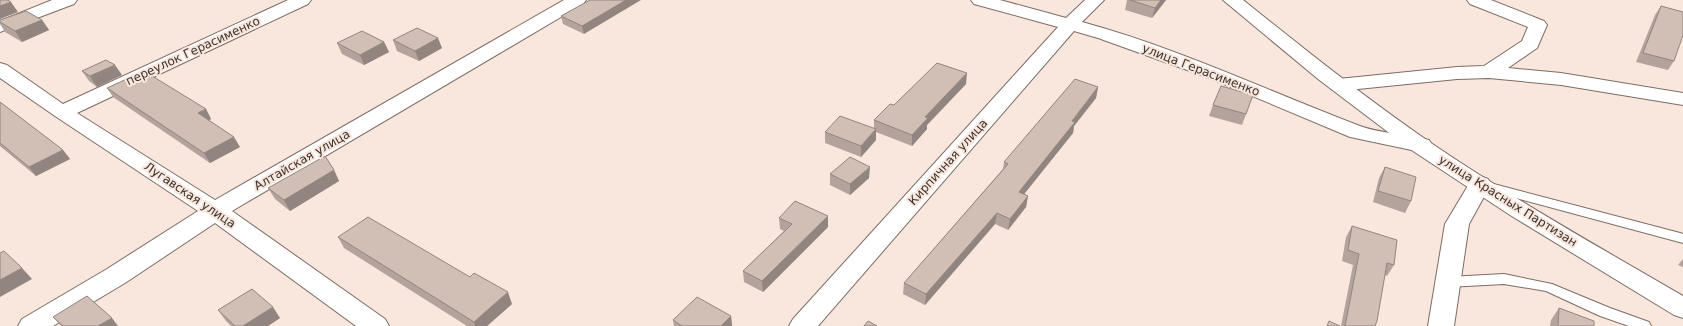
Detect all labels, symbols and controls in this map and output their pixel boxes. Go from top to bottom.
street label: переулок Герасименко [124,14,262,88]
street label: улица Герасименко [1140,41,1262,99]
street label: Кирпичная улица [906,116,990,208]
street label: Алтайская улица [252,127,352,193]
street label: улица Красных Партизан [1436,153,1580,249]
street label: Лугавская улица [142,159,238,231]

